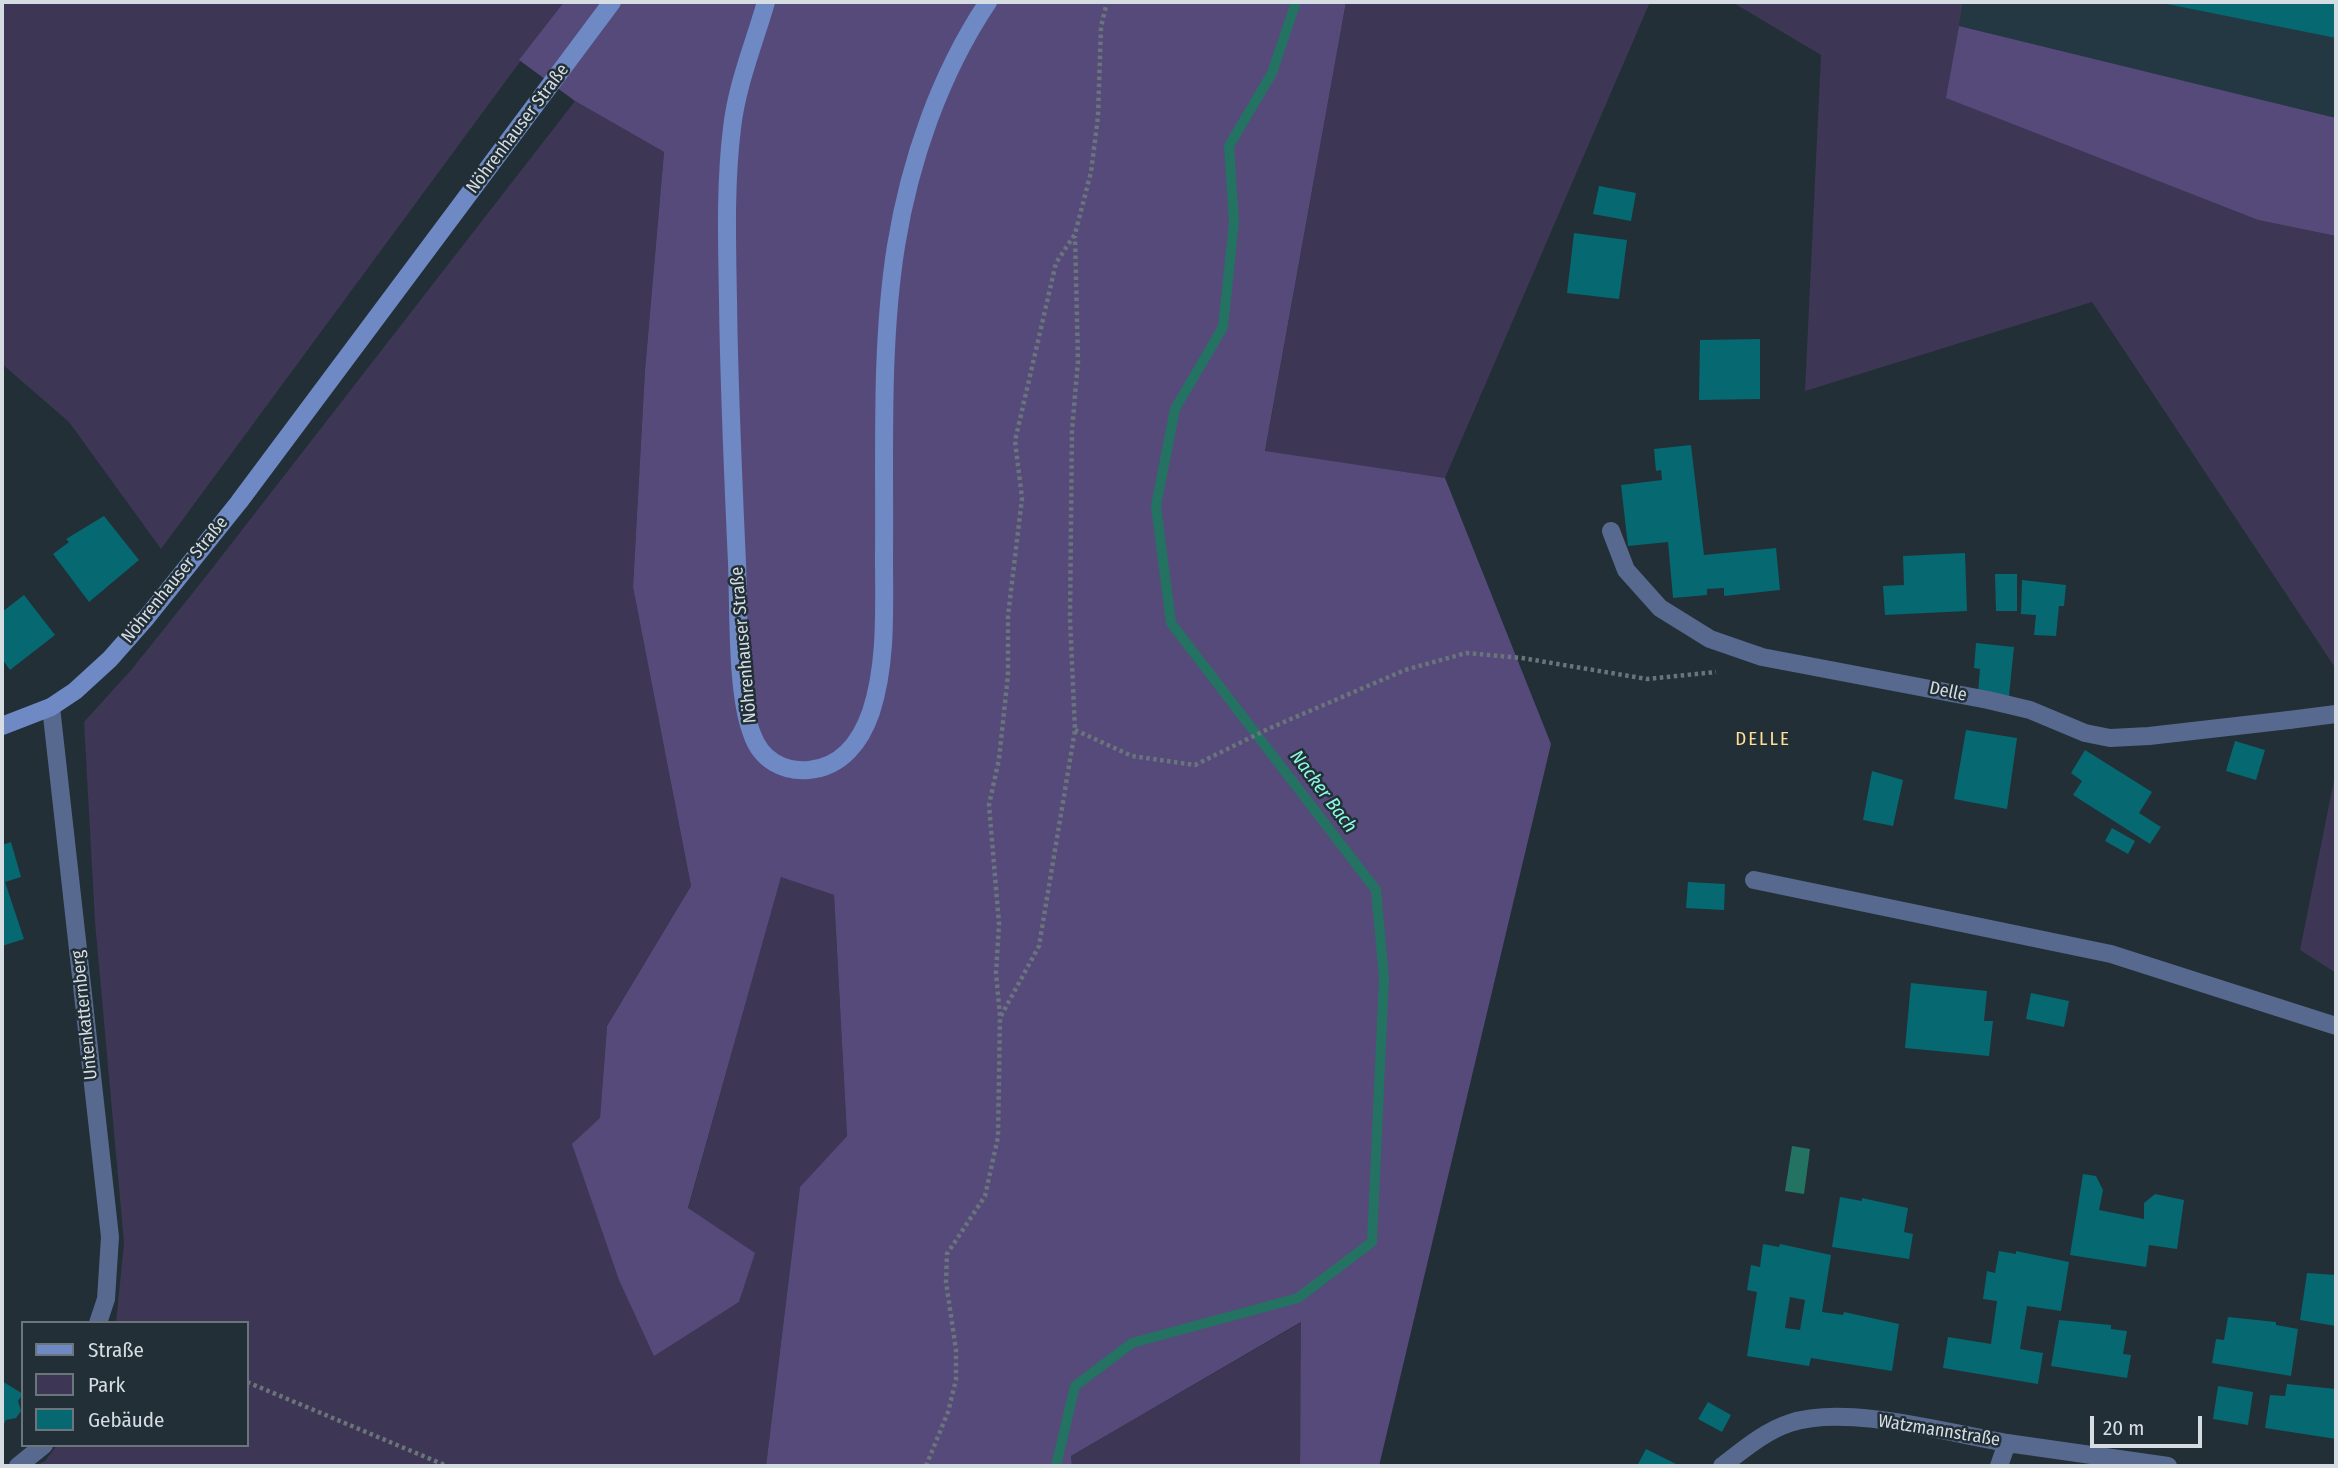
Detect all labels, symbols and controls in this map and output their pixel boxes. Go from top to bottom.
street label: Nöhrenhauser Straße [462,60,574,198]
street label: Nöhrenhauser Straße [117,512,233,648]
street label: Nöhrenhauser Straße [726,566,762,724]
street label: Delle [1927,678,1969,706]
district label: DELLE [1736,729,1790,751]
water label: Nacker Bach [1285,746,1361,838]
street label: Untenkatternberg [67,949,103,1081]
legend [21,1321,248,1447]
text: Straße [88,1337,144,1363]
text: Park [88,1372,125,1398]
scale bar [2093,1402,2205,1446]
text: Gebäude [88,1407,164,1433]
street label: Watzmannstraße [1877,1411,2001,1451]
text: 20 m [2103,1415,2144,1441]

